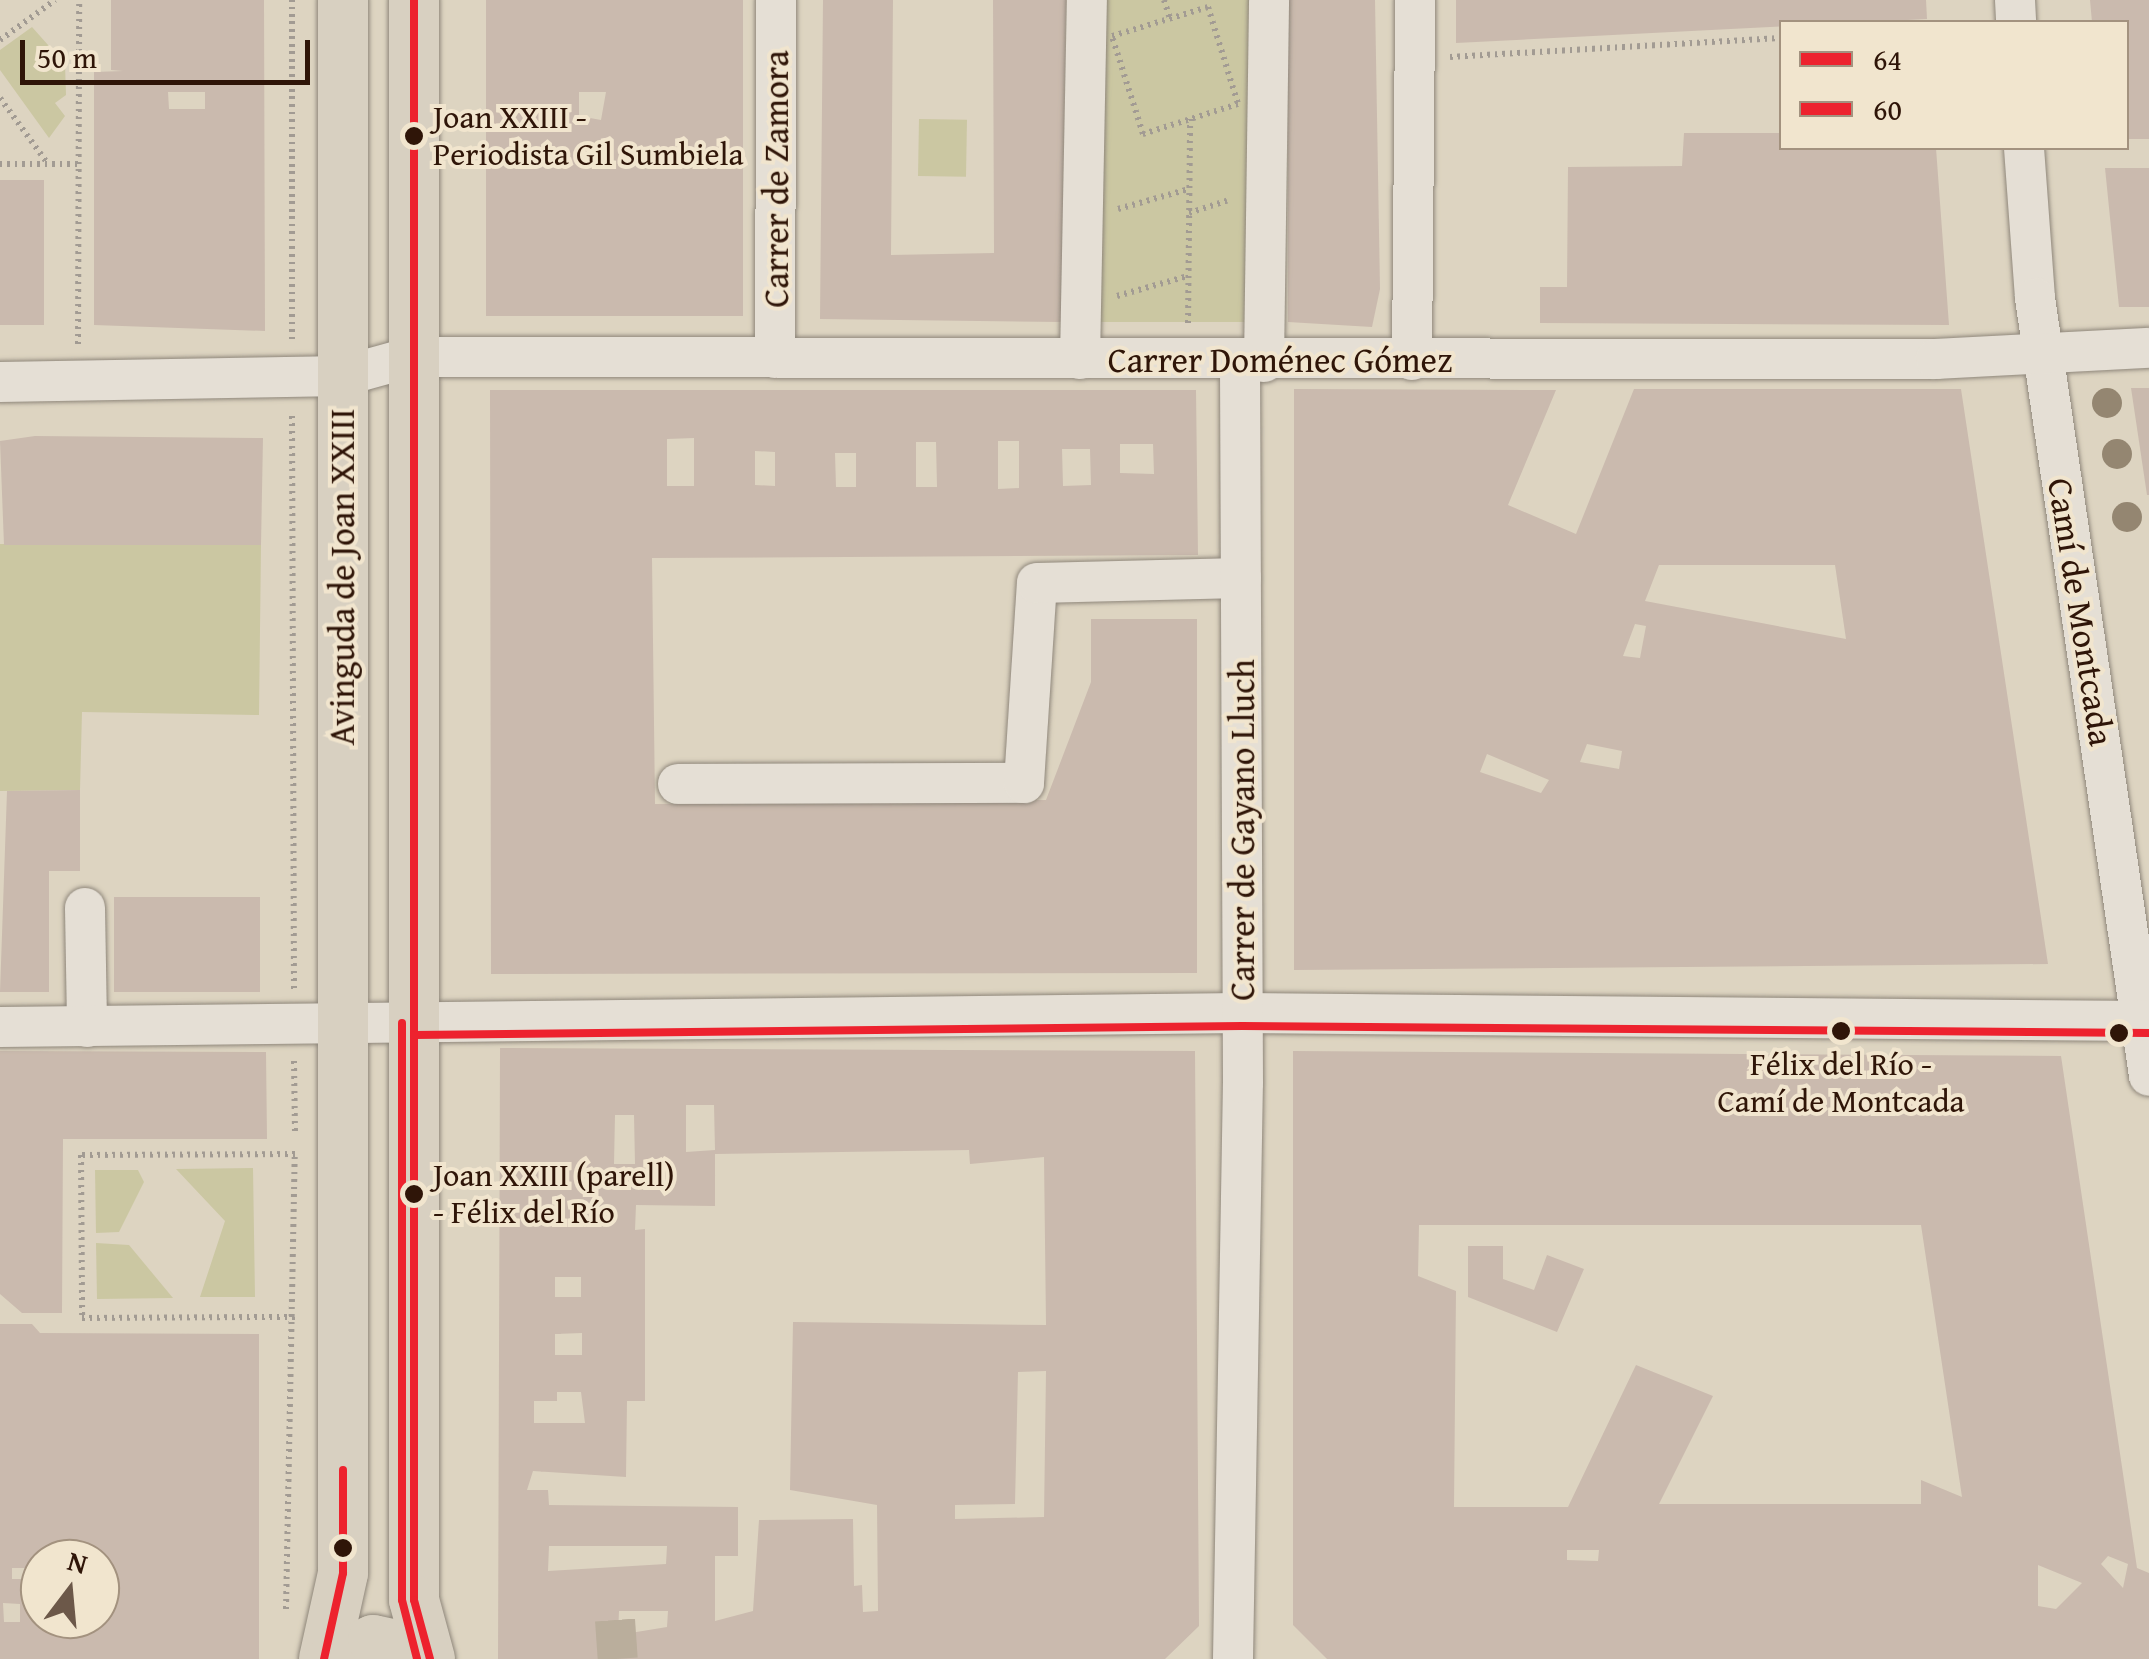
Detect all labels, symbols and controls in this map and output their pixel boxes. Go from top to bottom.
scale bar [25,20,315,82]
legend [1779,20,2129,150]
text: 50 m [37,35,97,79]
text: 64 [1873,37,1902,81]
street label: Carrer de Zamora [755,50,797,308]
text: 60 [1873,87,1902,131]
place label: Joan XXIII - Periodista Gil Sumbiela [433,99,744,174]
marker: Joan XXIII - Periodista Gil Sumbiela [404,126,424,146]
street label: Carrer Doménec Gómez [1108,339,1452,381]
street label: Avinguda de Joan XXIII [321,408,363,746]
street label: Camí de Montcada [2039,475,2123,749]
street label: Carrer de Gayano Lluch [1221,659,1263,1001]
marker: Félix del Río - Camí de Montcada [1831,1021,1851,1041]
unlabelled marker [2109,1023,2129,1043]
place label: Félix del Río - Camí de Montcada [1717,1046,1965,1121]
place label: Joan XXIII (parell) - Félix del Río [433,1157,674,1232]
marker: Joan XXIII (parell) - Félix del Río [404,1184,424,1204]
unlabelled marker [333,1538,353,1558]
north arrow [20,1539,120,1639]
text: N [63,1539,93,1584]

